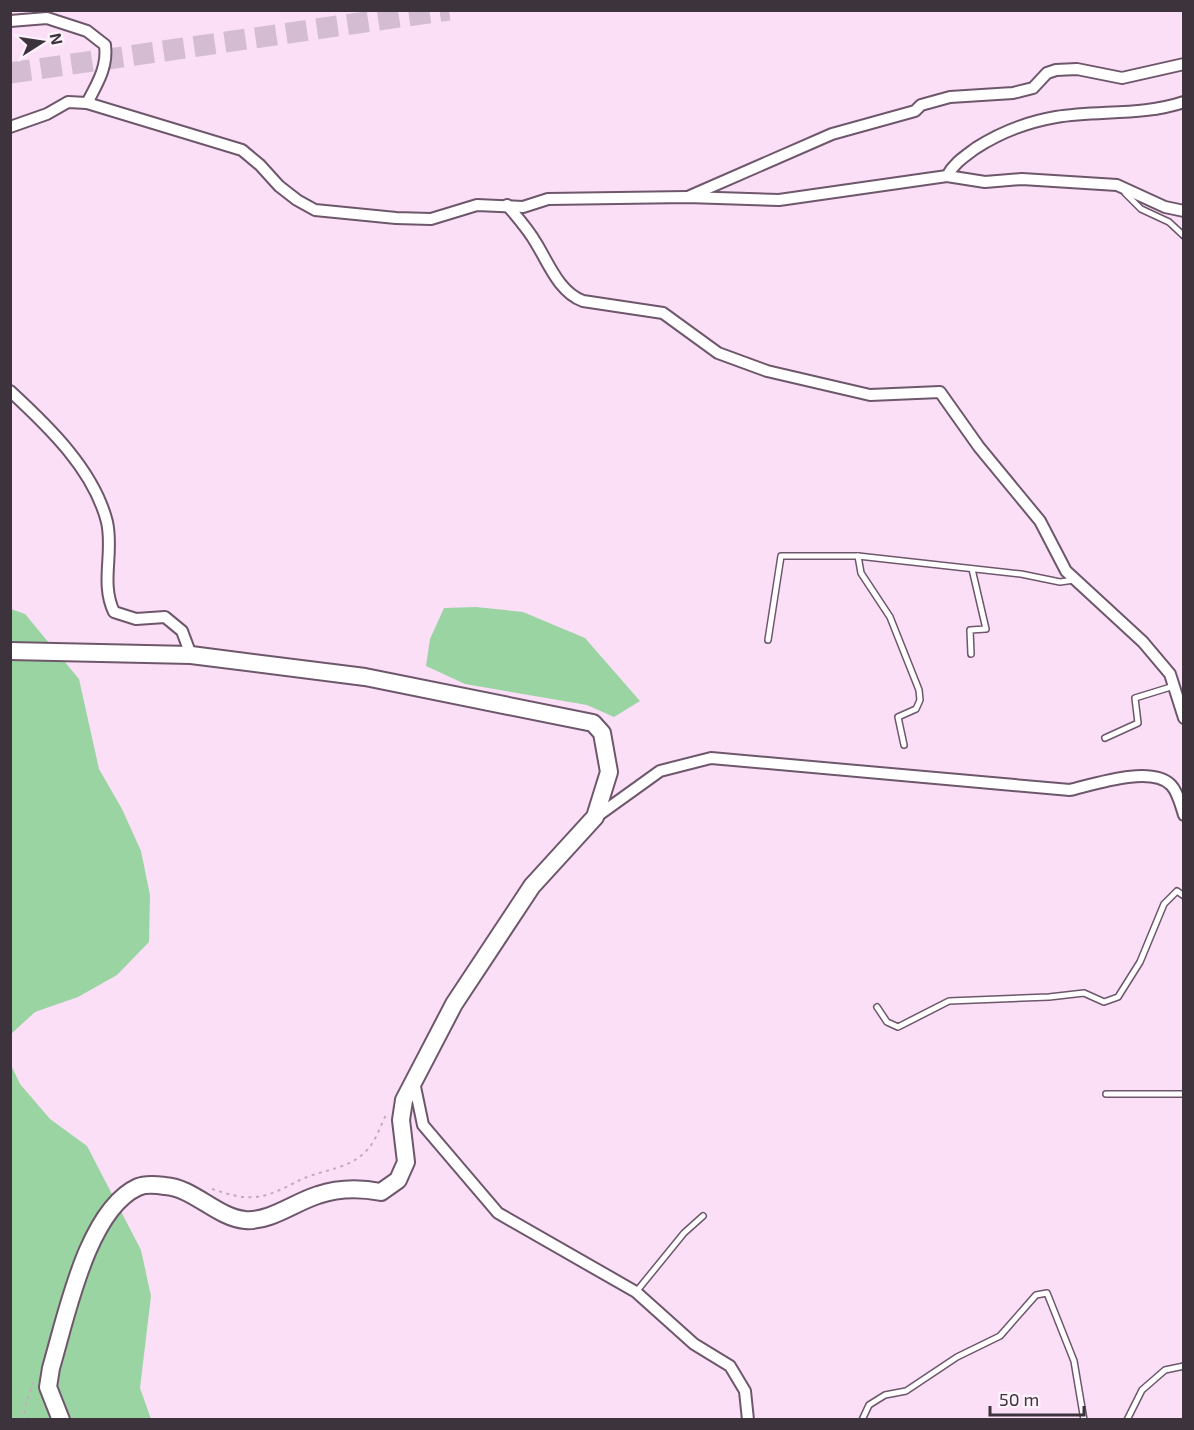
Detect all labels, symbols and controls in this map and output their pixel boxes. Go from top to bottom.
north arrow [12,12,72,72]
text: N [47,31,68,46]
scale bar [990,1379,1084,1417]
text: 50 m [999,1388,1039,1410]

